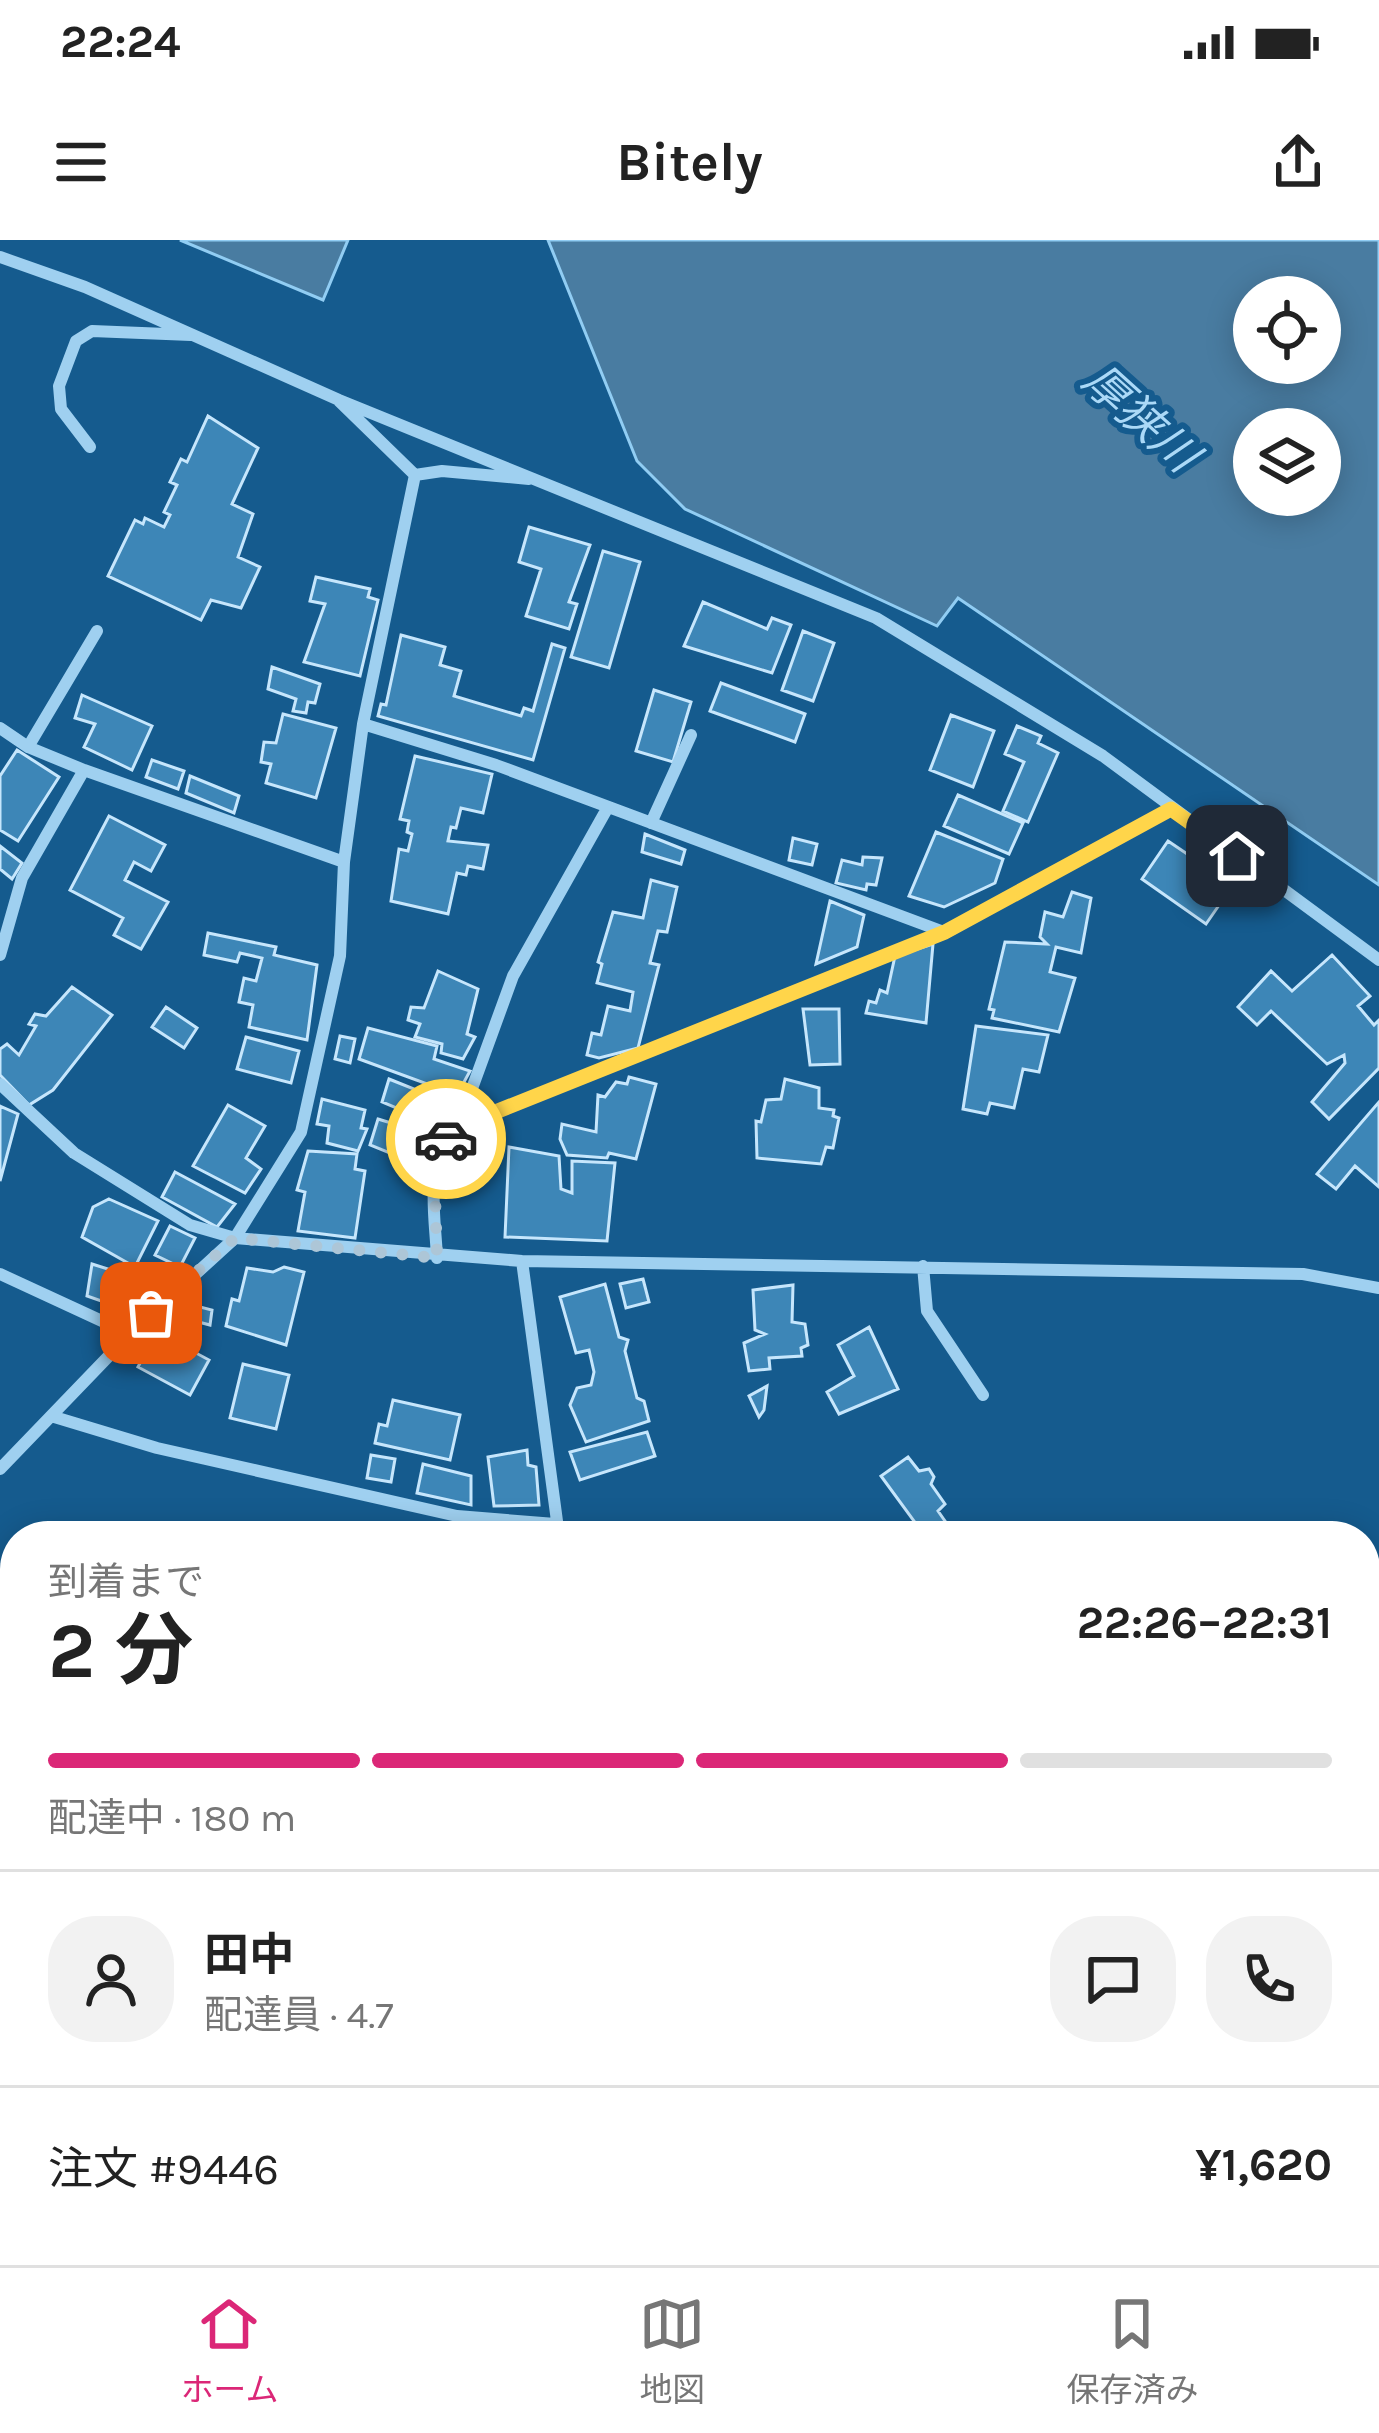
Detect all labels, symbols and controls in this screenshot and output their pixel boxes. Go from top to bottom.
text: 22:24 [60,16,181,68]
icon: menu [48,129,114,195]
icon: share [1265,129,1331,195]
text: Bitely [616,130,763,194]
map controls [1233,276,1341,516]
button: locate [1233,276,1341,384]
water label: 厚狭川 [1073,353,1211,485]
button: layers [1233,408,1341,516]
pin [1186,805,1288,907]
icon: home [1204,823,1270,889]
courier [386,1079,506,1199]
icon: car [413,1106,479,1172]
pin [100,1262,202,1364]
icon: bag [118,1280,184,1346]
text: 到着まで [48,1559,204,1605]
text: 22:26–22:31 [1077,1597,1332,1649]
text: 2 分 [48,1605,193,1697]
text: 配達中 · 180 m [48,1795,296,1841]
button: person [48,1916,174,2042]
button: chat [1050,1916,1176,2042]
button: phone [1206,1916,1332,2042]
text: 田中 [204,1929,294,1981]
text: 配達員 · 4.7 [204,1992,394,2038]
text: ¥1,620 [1195,2139,1332,2191]
text: 注文 #9446 [48,2143,279,2195]
tab: ホーム [180,2291,279,2411]
tab: 地図 [639,2291,705,2411]
tab: 保存済み [1066,2291,1198,2411]

